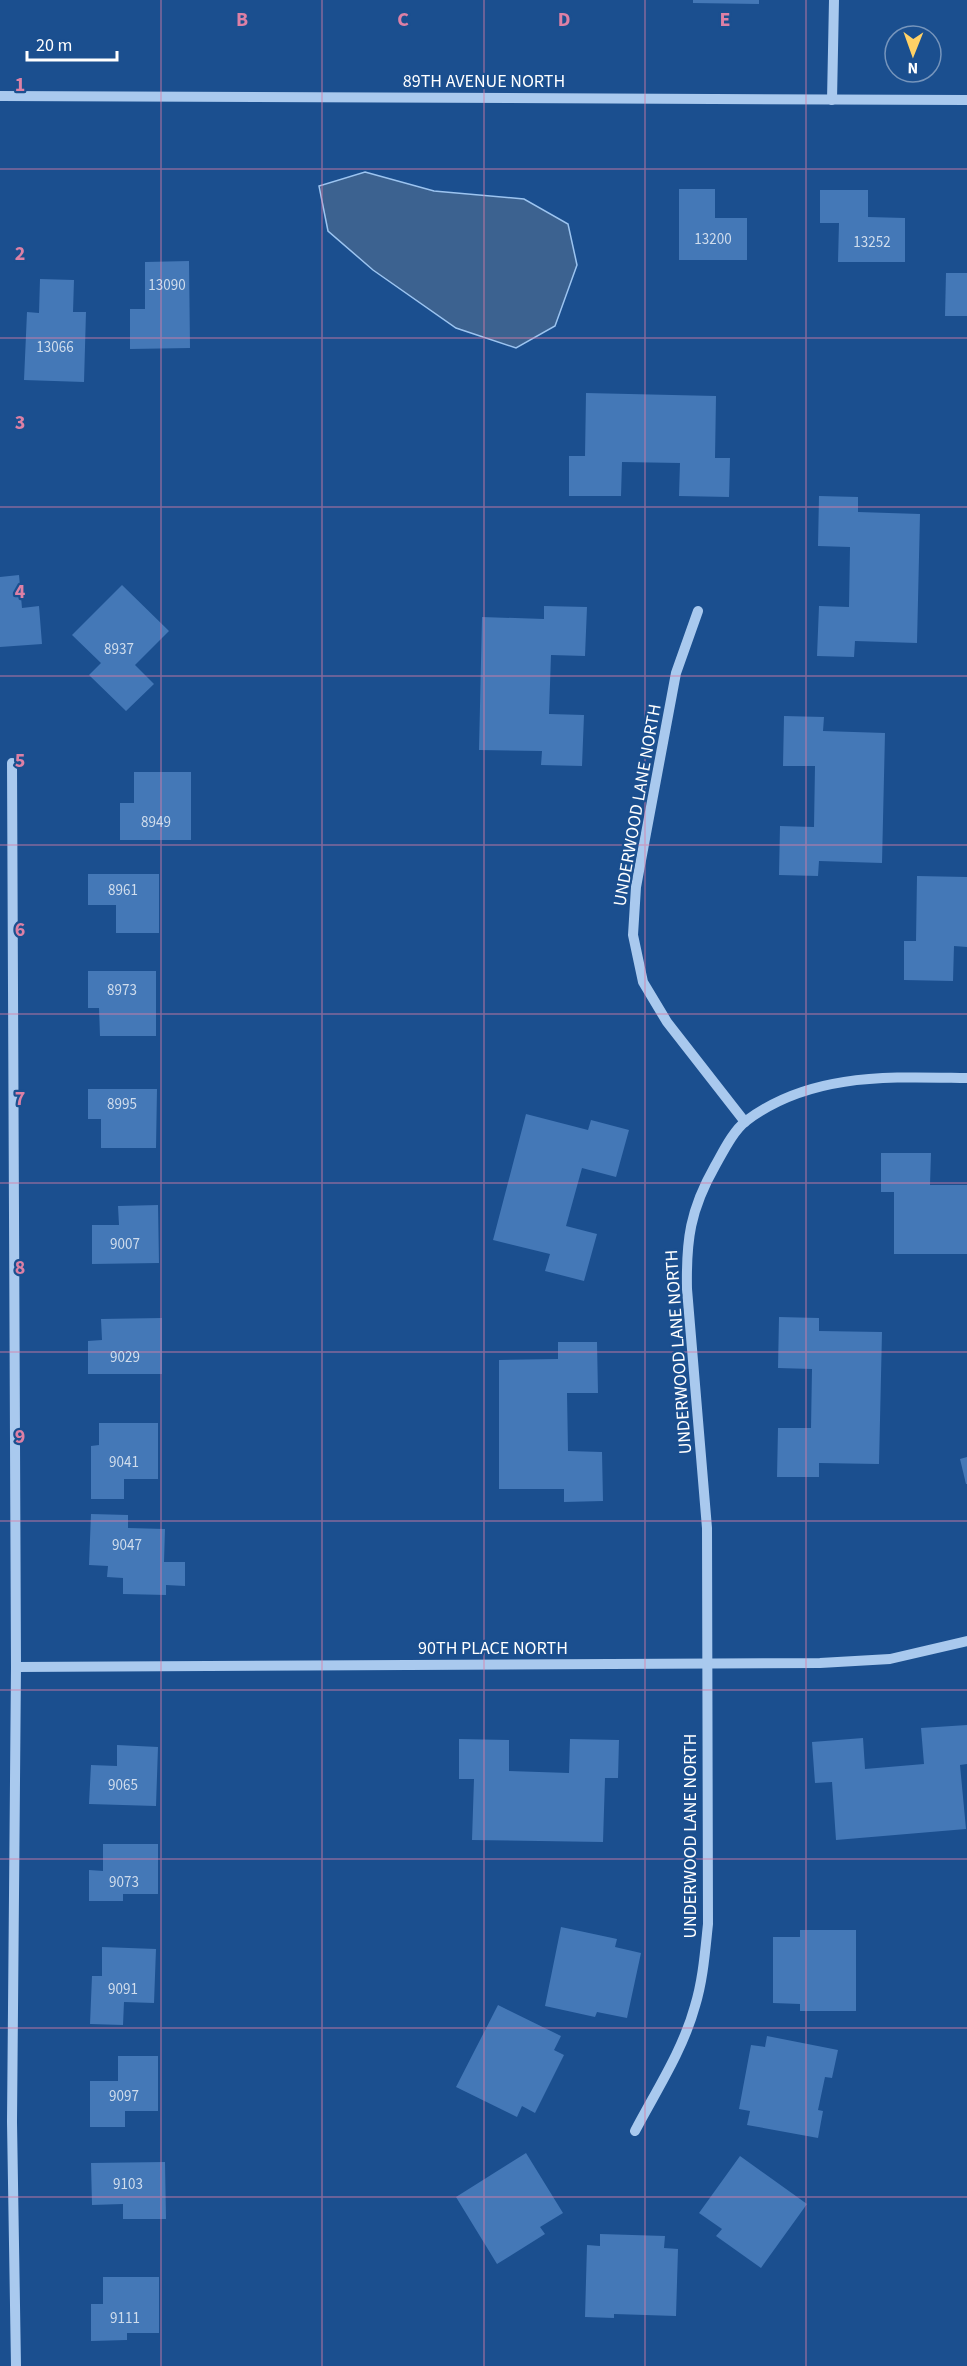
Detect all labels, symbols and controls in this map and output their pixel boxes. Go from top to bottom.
text: B [236,6,248,34]
text: C [397,6,409,34]
text: D [558,6,570,34]
text: E [720,6,730,34]
scale bar [27,24,117,62]
north arrow [883,24,943,84]
text: 20 m [36,33,72,58]
text: N [907,57,918,79]
street label: 89TH AVENUE NORTH [403,69,565,94]
text: 1 [15,71,25,99]
house number: 13200 [694,229,732,250]
house number: 13252 [853,232,891,253]
text: 2 [15,240,25,268]
house number: 13090 [148,275,186,296]
house number: 13066 [36,337,74,358]
text: 3 [15,409,25,437]
text: 4 [15,578,26,606]
house number: 8937 [104,639,134,660]
street label: UNDERWOOD LANE NORTH [607,702,668,908]
text: 5 [15,747,25,775]
house number: 8949 [141,812,171,833]
house number: 8961 [108,880,138,901]
text: 6 [15,916,25,944]
house number: 8973 [107,980,137,1001]
text: 7 [15,1085,25,1113]
house number: 8995 [107,1094,137,1115]
house number: 9007 [110,1234,140,1255]
street label: UNDERWOOD LANE NORTH [659,1249,698,1455]
text: 8 [15,1254,25,1282]
house number: 9029 [110,1347,140,1368]
text: 9 [15,1423,25,1451]
house number: 9041 [109,1452,139,1473]
house number: 9047 [112,1535,142,1556]
street label: 90TH PLACE NORTH [418,1636,568,1661]
street label: UNDERWOOD LANE NORTH [678,1733,703,1939]
house number: 9065 [108,1775,138,1796]
house number: 9073 [109,1872,139,1893]
house number: 9091 [108,1979,138,2000]
house number: 9097 [109,2086,139,2107]
house number: 9103 [113,2174,143,2195]
house number: 9111 [110,2308,140,2329]

